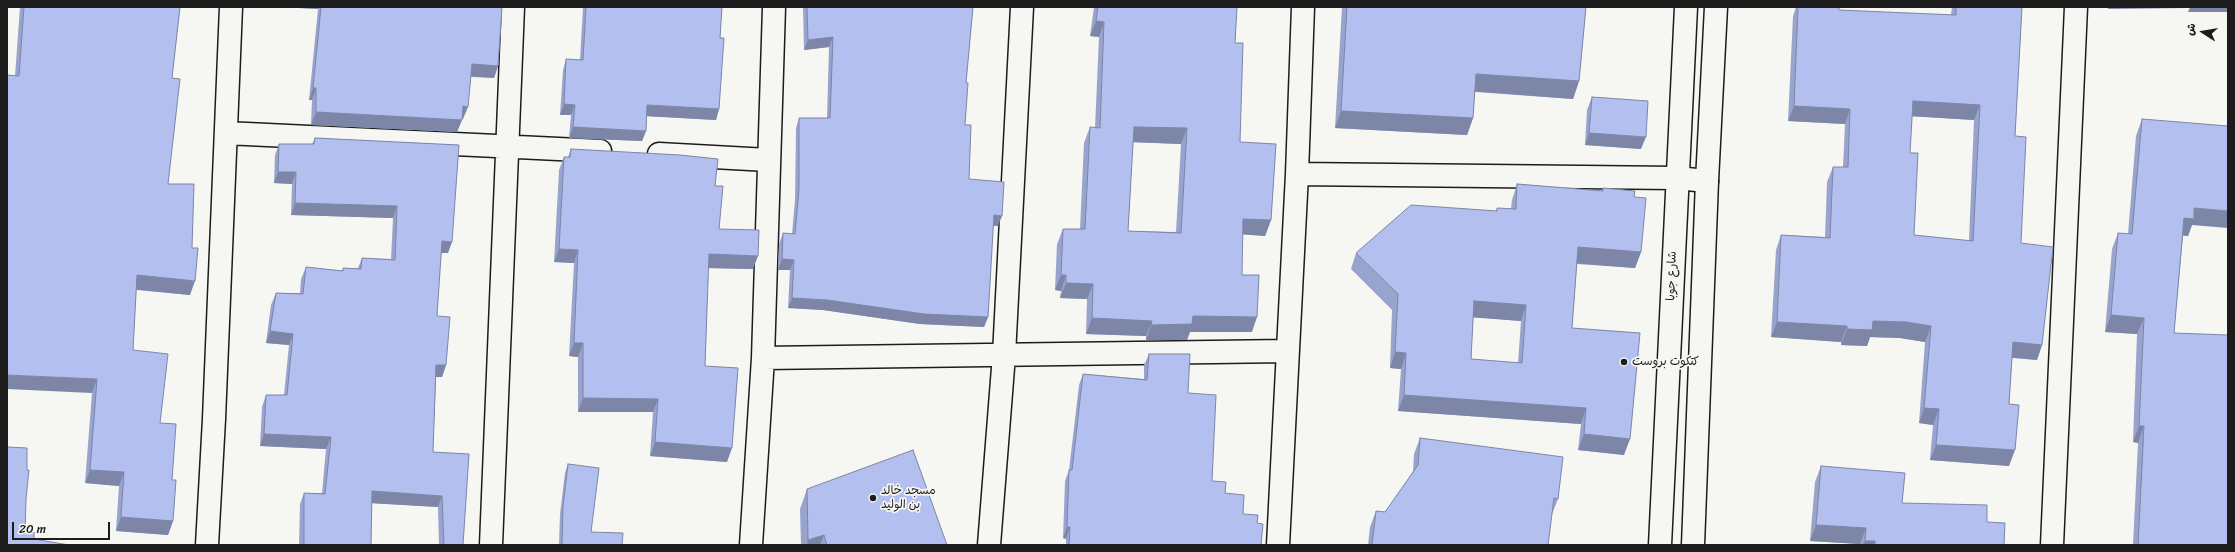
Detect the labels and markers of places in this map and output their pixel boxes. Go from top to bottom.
place label: كتكوت بروست [1632,355,1699,369]
marker: كتكوت بروست [1619,357,1629,367]
place label: مسجد خالد بن الوليد [881,484,936,512]
marker: مسجد خالد بن الوليد [868,493,878,503]

